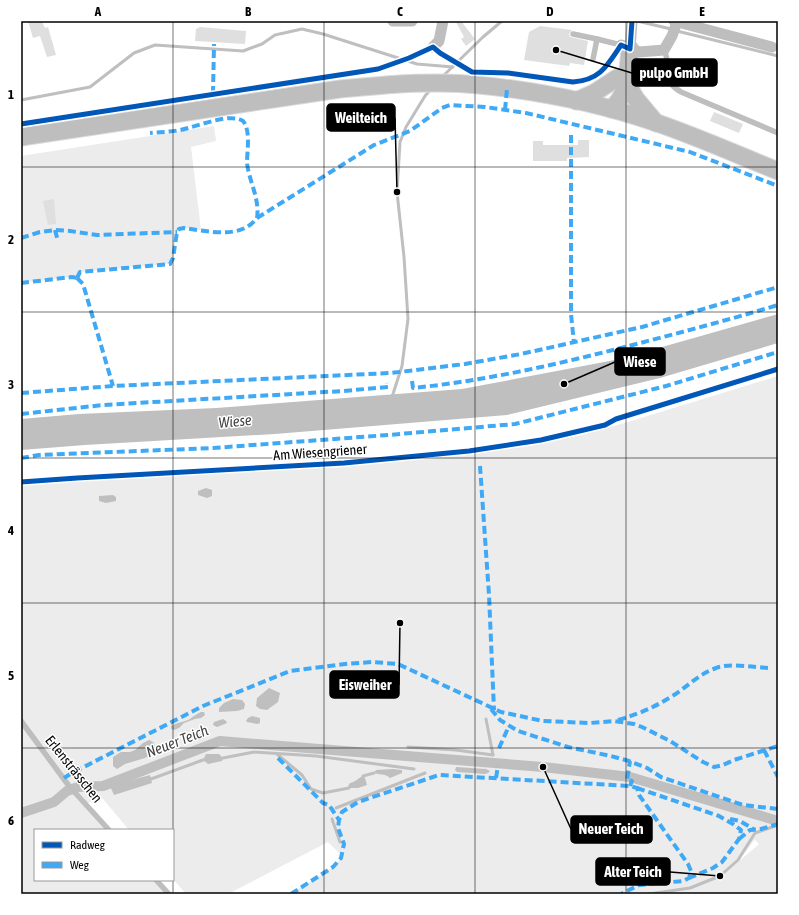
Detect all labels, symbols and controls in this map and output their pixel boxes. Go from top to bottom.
text: A [94,4,102,19]
text: B [245,4,252,19]
text: C [397,4,403,19]
text: D [546,4,554,19]
text: E [699,4,705,19]
callout: pulpo GmbH [632,59,717,86]
text: pulpo GmbH [639,64,709,81]
text: 1 [8,87,14,102]
callout: Weilteich [327,104,395,131]
text: Weilteich [334,109,387,126]
text: 2 [8,232,14,247]
callout: Wiese [615,348,665,375]
text: Wiese [622,353,657,370]
text: 3 [8,377,14,392]
water label: Wiese [218,411,252,431]
street label: Am Wiesengriener [273,441,368,463]
text: 4 [7,523,14,538]
text: 5 [8,668,14,683]
callout: Eisweiher [330,671,399,698]
text: Eisweiher [339,676,392,693]
water label: Neuer Teich [144,721,210,761]
street label: Erlensträsschen [42,732,106,806]
text: 6 [8,813,14,828]
callout: Neuer Teich [571,816,652,843]
text: Neuer Teich [579,820,643,837]
legend [34,829,174,881]
text: Radweg [70,838,106,852]
text: Weg [70,858,90,872]
callout: Alter Teich [596,858,670,885]
text: Alter Teich [603,863,662,880]

